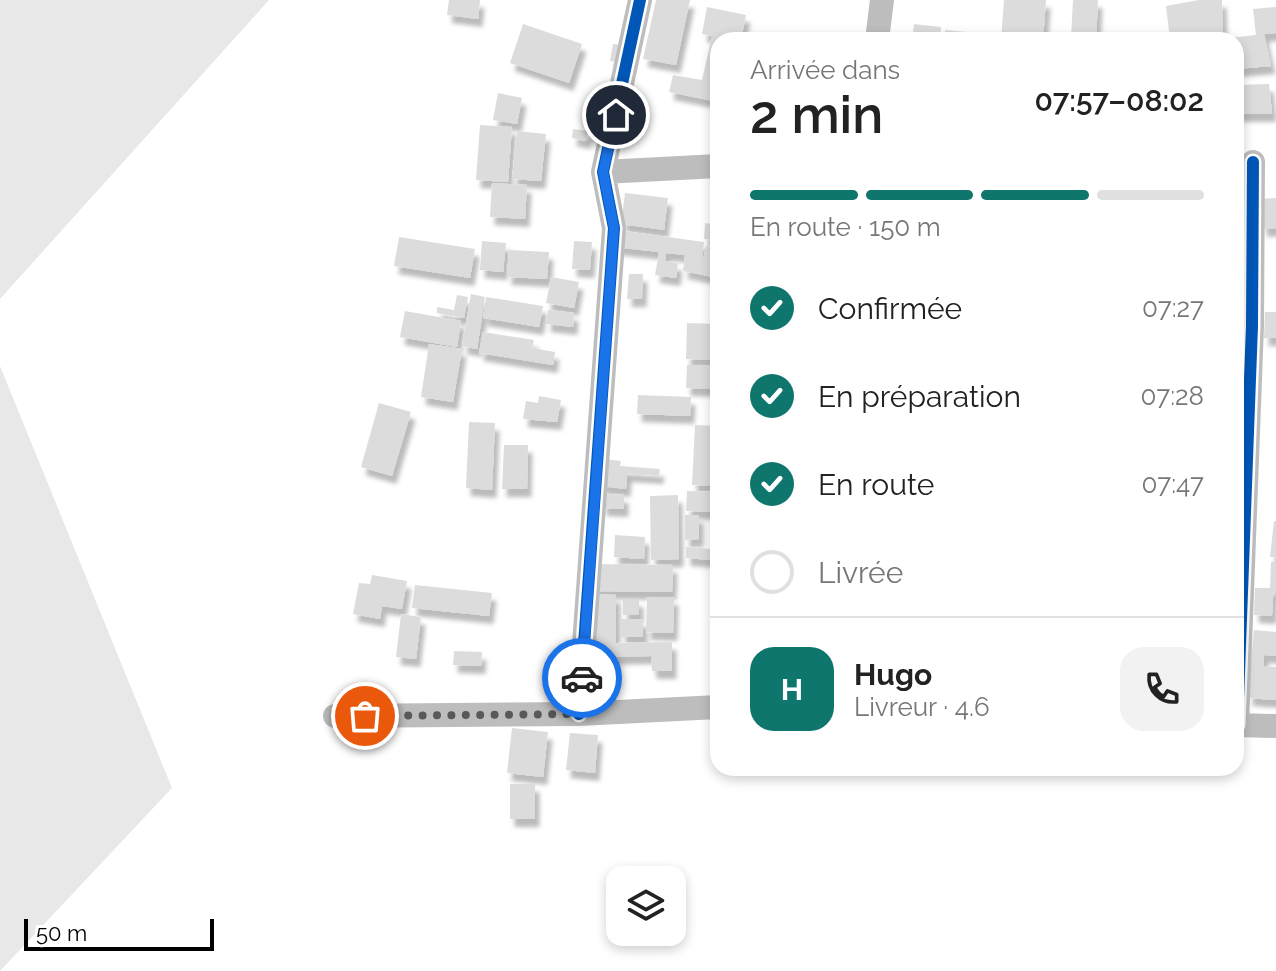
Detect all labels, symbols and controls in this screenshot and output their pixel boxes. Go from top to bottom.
text: Arrivée dans [750,55,900,85]
pin [582,81,650,149]
text: 07:57–08:02 [1034,83,1204,118]
text: 2 min [750,84,883,145]
icon: home [594,93,638,137]
text: En route · 150 m [750,212,941,242]
icon: check [750,286,794,330]
text: Confirmée [818,291,962,326]
text: 07:27 [1142,293,1204,323]
icon: check [750,374,794,418]
text: En préparation [818,379,1021,414]
text: 07:28 [1141,381,1204,411]
icon: check [750,462,794,506]
text: En route [818,467,934,502]
text: 07:47 [1142,469,1204,499]
text: Livrée [818,555,903,590]
courier [542,638,622,718]
button: phone [1120,647,1204,731]
icon: car [560,656,604,700]
text: Hugo [854,657,932,692]
text: H [781,672,803,707]
pin [331,682,399,750]
text: Livreur · 4.6 [854,692,990,722]
icon: bag [343,694,387,738]
map controls [606,866,686,946]
button: layers [606,866,686,946]
scale bar [24,915,214,951]
text: 50 m [36,920,87,946]

